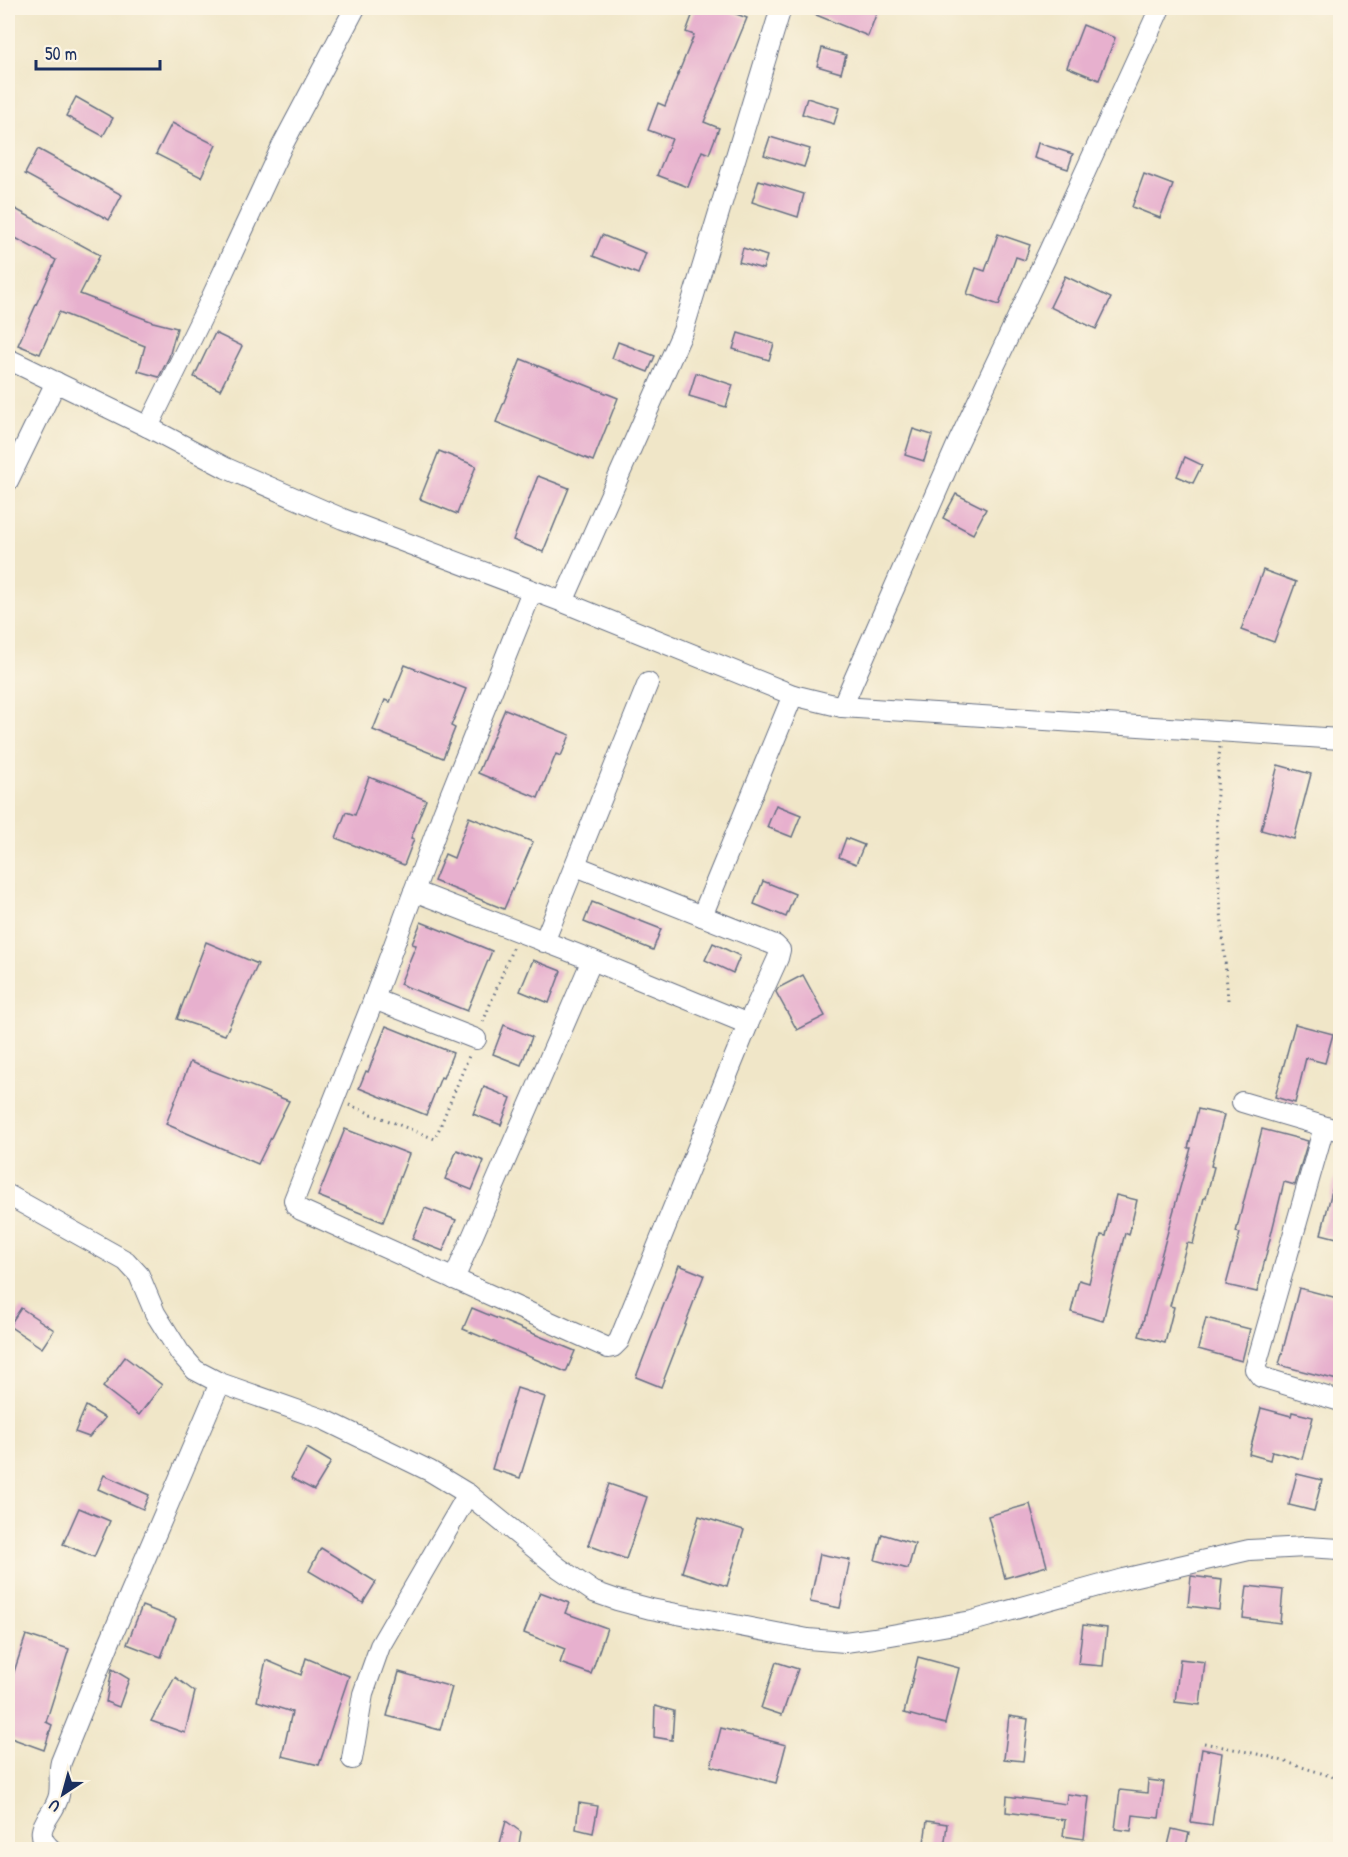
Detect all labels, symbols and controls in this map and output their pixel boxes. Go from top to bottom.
scale bar [36,33,160,71]
text: 50 m [45,41,77,66]
north arrow [33,1764,93,1824]
text: U [44,1795,64,1818]

